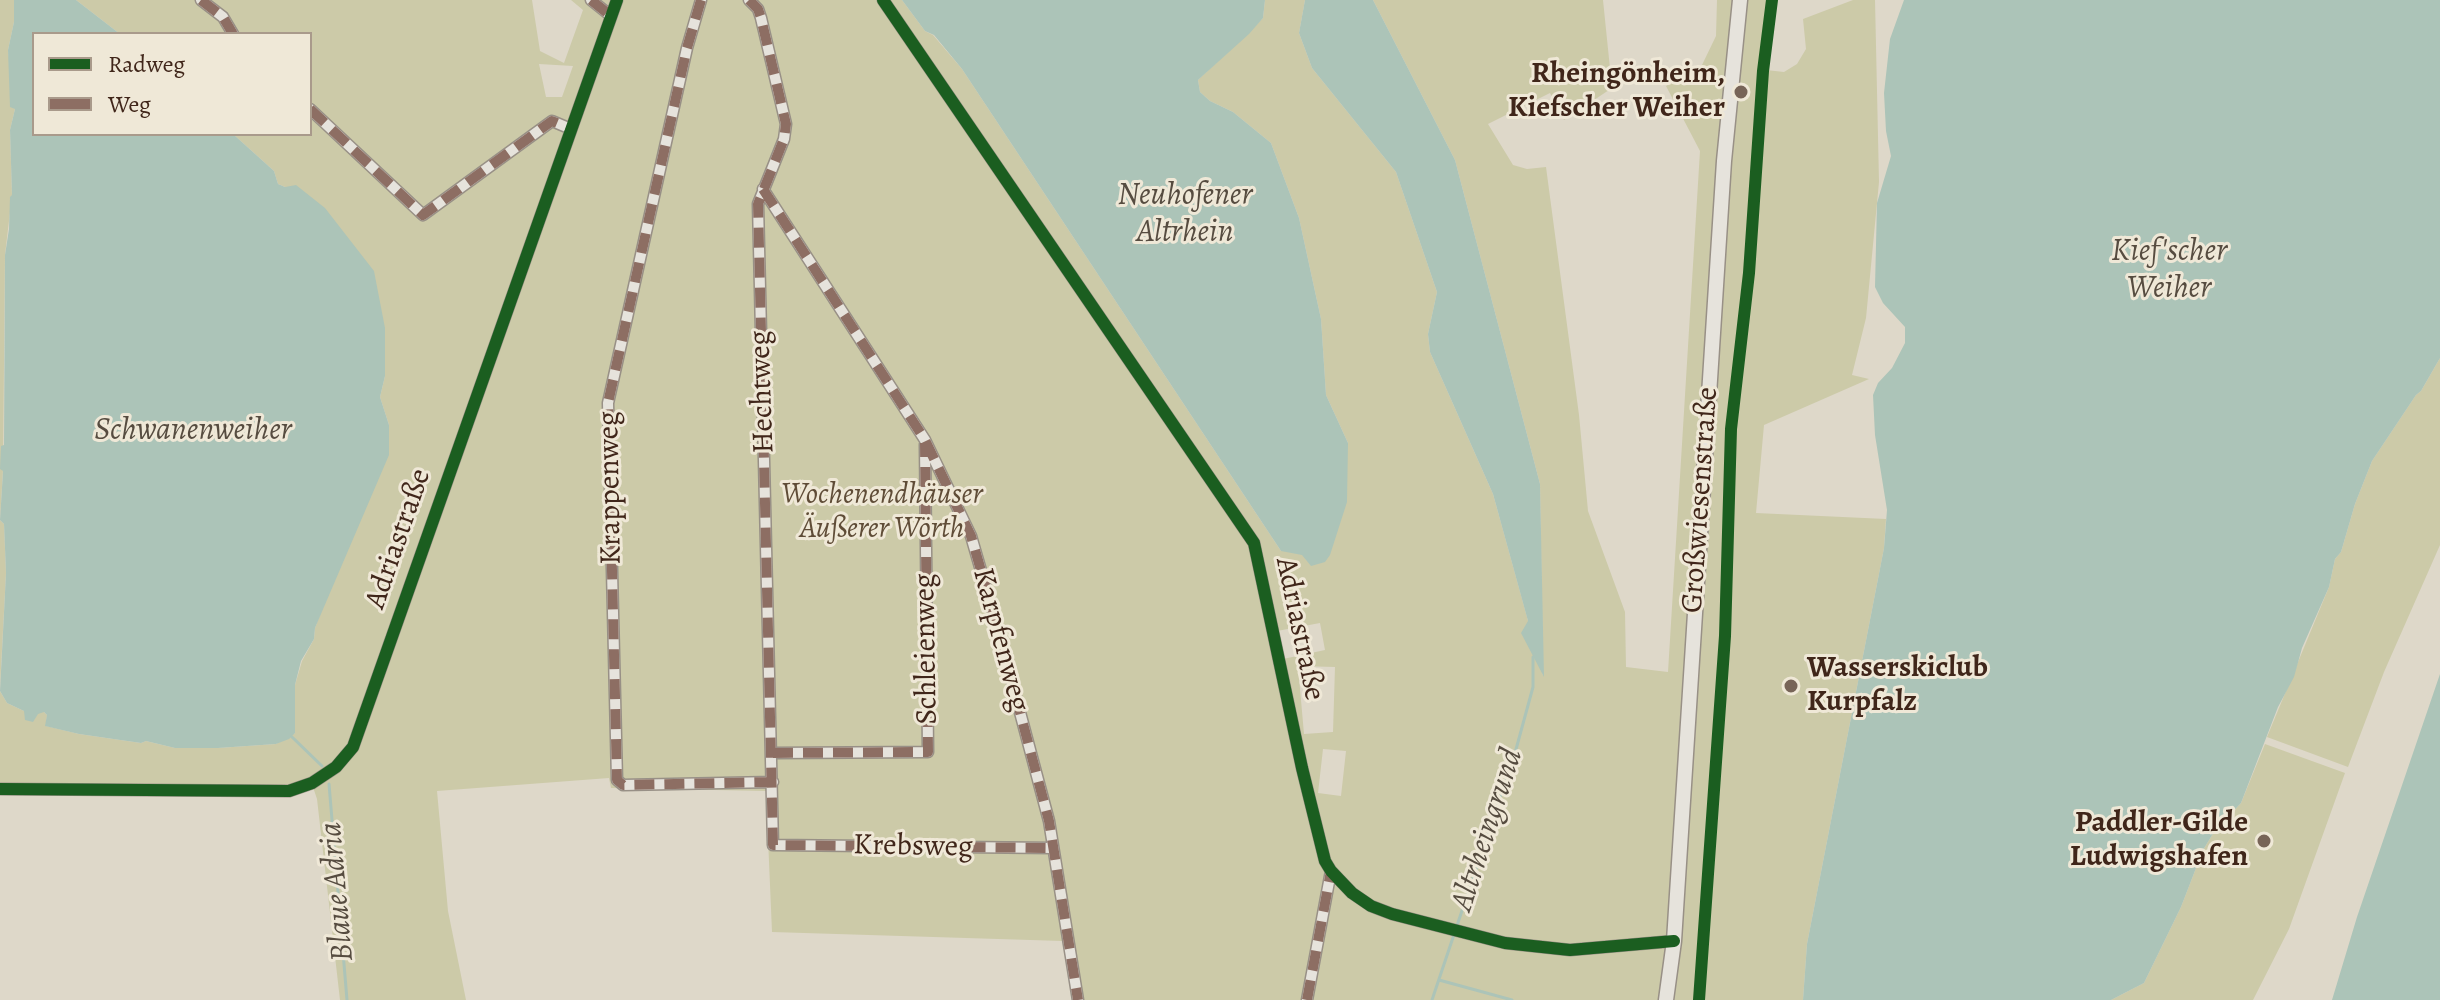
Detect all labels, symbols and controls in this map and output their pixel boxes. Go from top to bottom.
legend [32,32,312,136]
text: Radweg [108,48,185,80]
place label: Rheingönheim, Kiefscher Weiher [1508,57,1725,128]
marker: Rheingönheim, Kiefscher Weiher [1732,83,1750,101]
text: Weg [108,88,151,120]
water label: Neuhofener Altrhein [1118,177,1252,252]
water label: Kief'scher Weiher [2111,233,2227,308]
street label: Hechtweg [743,330,783,454]
street label: Großwiesenstraße [1675,386,1727,614]
street label: Krappenweg [592,411,630,565]
water label: Schwanenweiher [94,412,292,450]
street label: Adriastraße [358,464,440,614]
park label: Wochenendhäuser Äußerer Wörth [781,478,983,548]
street label: Adriastraße [1266,554,1332,704]
street label: Karpfenweg [964,564,1036,716]
street label: Schleienweg [908,573,946,725]
place label: Wasserskiclub Kurpfalz [1807,651,1988,722]
marker: Wasserskiclub Kurpfalz [1782,677,1800,695]
water label: Altrheingrund [1444,744,1532,916]
place label: Paddler-Gilde Ludwigshafen [2070,806,2248,876]
water label: Blaue Adria [313,821,363,963]
street label: Krebsweg [853,828,973,866]
marker: Paddler-Gilde Ludwigshafen [2255,832,2273,850]

